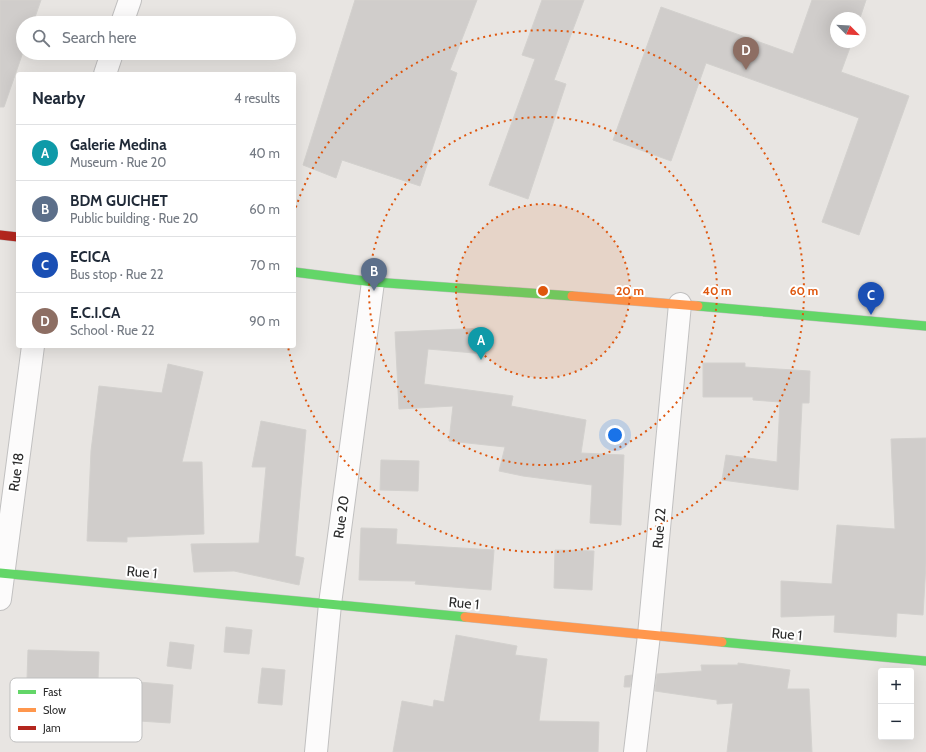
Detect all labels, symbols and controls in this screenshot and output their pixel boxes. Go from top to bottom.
north arrow [830,12,866,48]
search box [16,16,296,60]
icon: search [30,27,52,49]
text: Search here [62,29,137,47]
pin: D [733,37,759,70]
text: Nearby [32,88,85,108]
text: 4 results [234,90,280,106]
text: Galerie Medina [70,136,167,154]
text: A [41,145,49,161]
text: 40 m [249,145,280,161]
text: Museum · Rue 20 [70,154,166,170]
text: BDM GUICHET [70,192,168,210]
text: B [41,201,49,217]
text: 60 m [249,201,280,217]
text: Public building · Rue 20 [70,210,198,226]
text: ECICA [70,248,110,266]
text: C [41,257,49,273]
text: 70 m [250,257,280,273]
pin: B [361,258,387,291]
text: Bus stop · Rue 22 [70,266,164,282]
pin: C [858,282,884,315]
text: 20 m [616,283,644,298]
text: 40 m [702,283,732,298]
text: 60 m [790,283,818,298]
centre of rings [536,284,550,298]
text: E.C.I.CA [70,304,120,322]
text: D [40,313,50,329]
text: 90 m [249,313,280,329]
text: School · Rue 22 [70,322,155,338]
pin: A [468,327,494,360]
your location [605,425,625,445]
street label: Rue 18 [4,451,28,493]
street label: Rue 20 [329,494,353,540]
street label: Rue 22 [648,507,670,549]
street label: Rue 1 [126,562,158,582]
street label: Rue 1 [448,593,480,613]
street label: Rue 1 [771,624,803,644]
map controls [878,668,914,740]
button: + [878,668,914,704]
legend [10,678,142,742]
text: Fast [43,685,62,699]
text: Slow [43,703,66,717]
button: − [878,704,914,740]
text: Jam [42,721,61,735]

